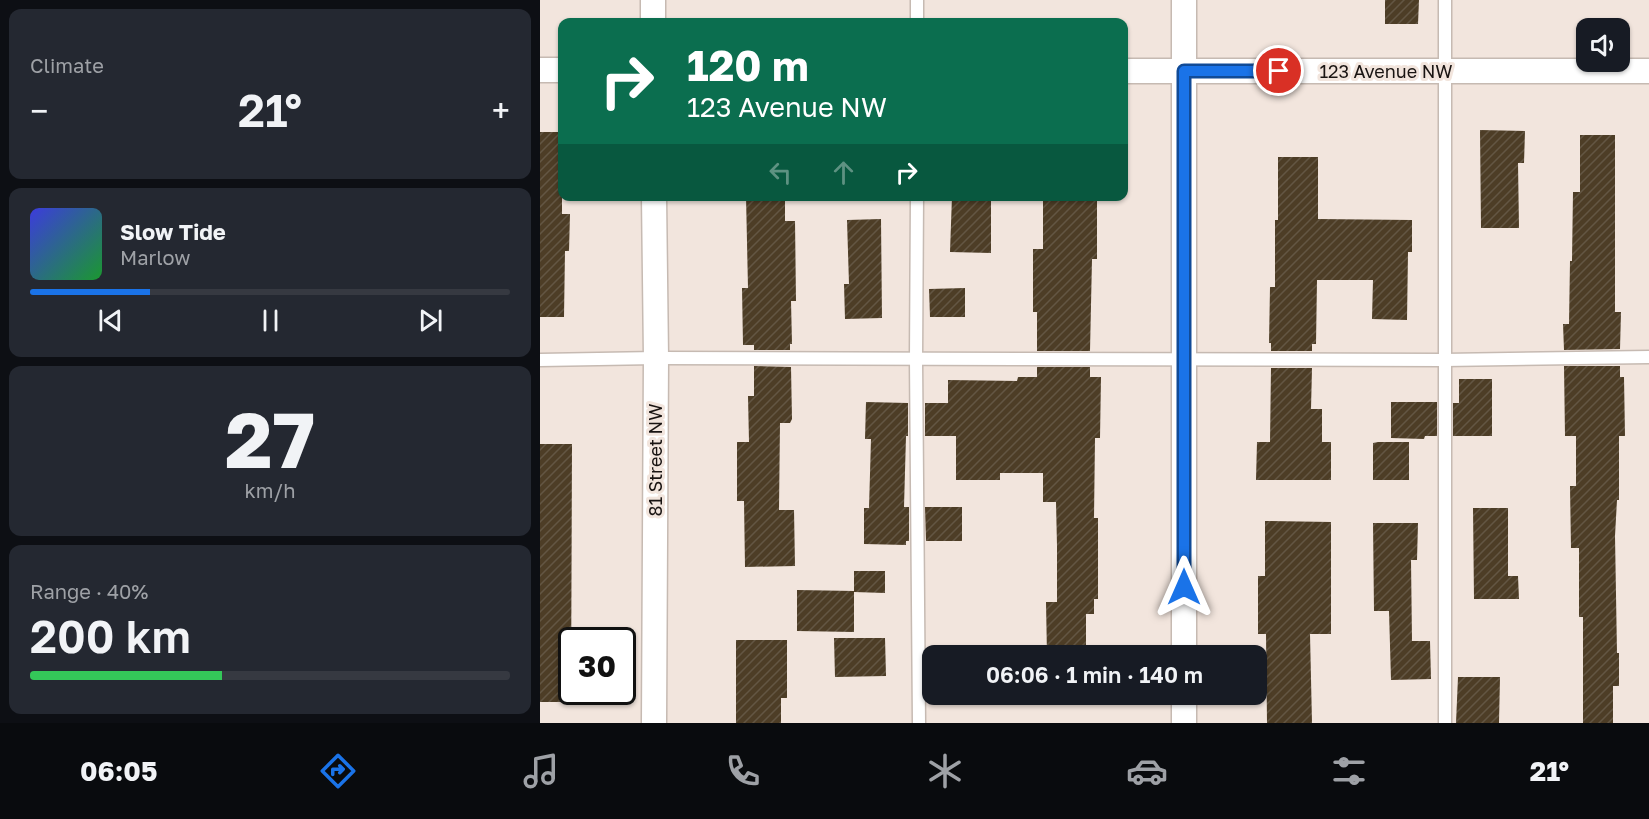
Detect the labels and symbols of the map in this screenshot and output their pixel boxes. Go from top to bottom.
pin [1253,45,1304,96]
street label: 123 Avenue NW [1319,60,1453,82]
street label: 81 Street NW [644,404,666,516]
position arrow [1152,555,1216,619]
speed limit sign: 30 [558,627,636,705]

